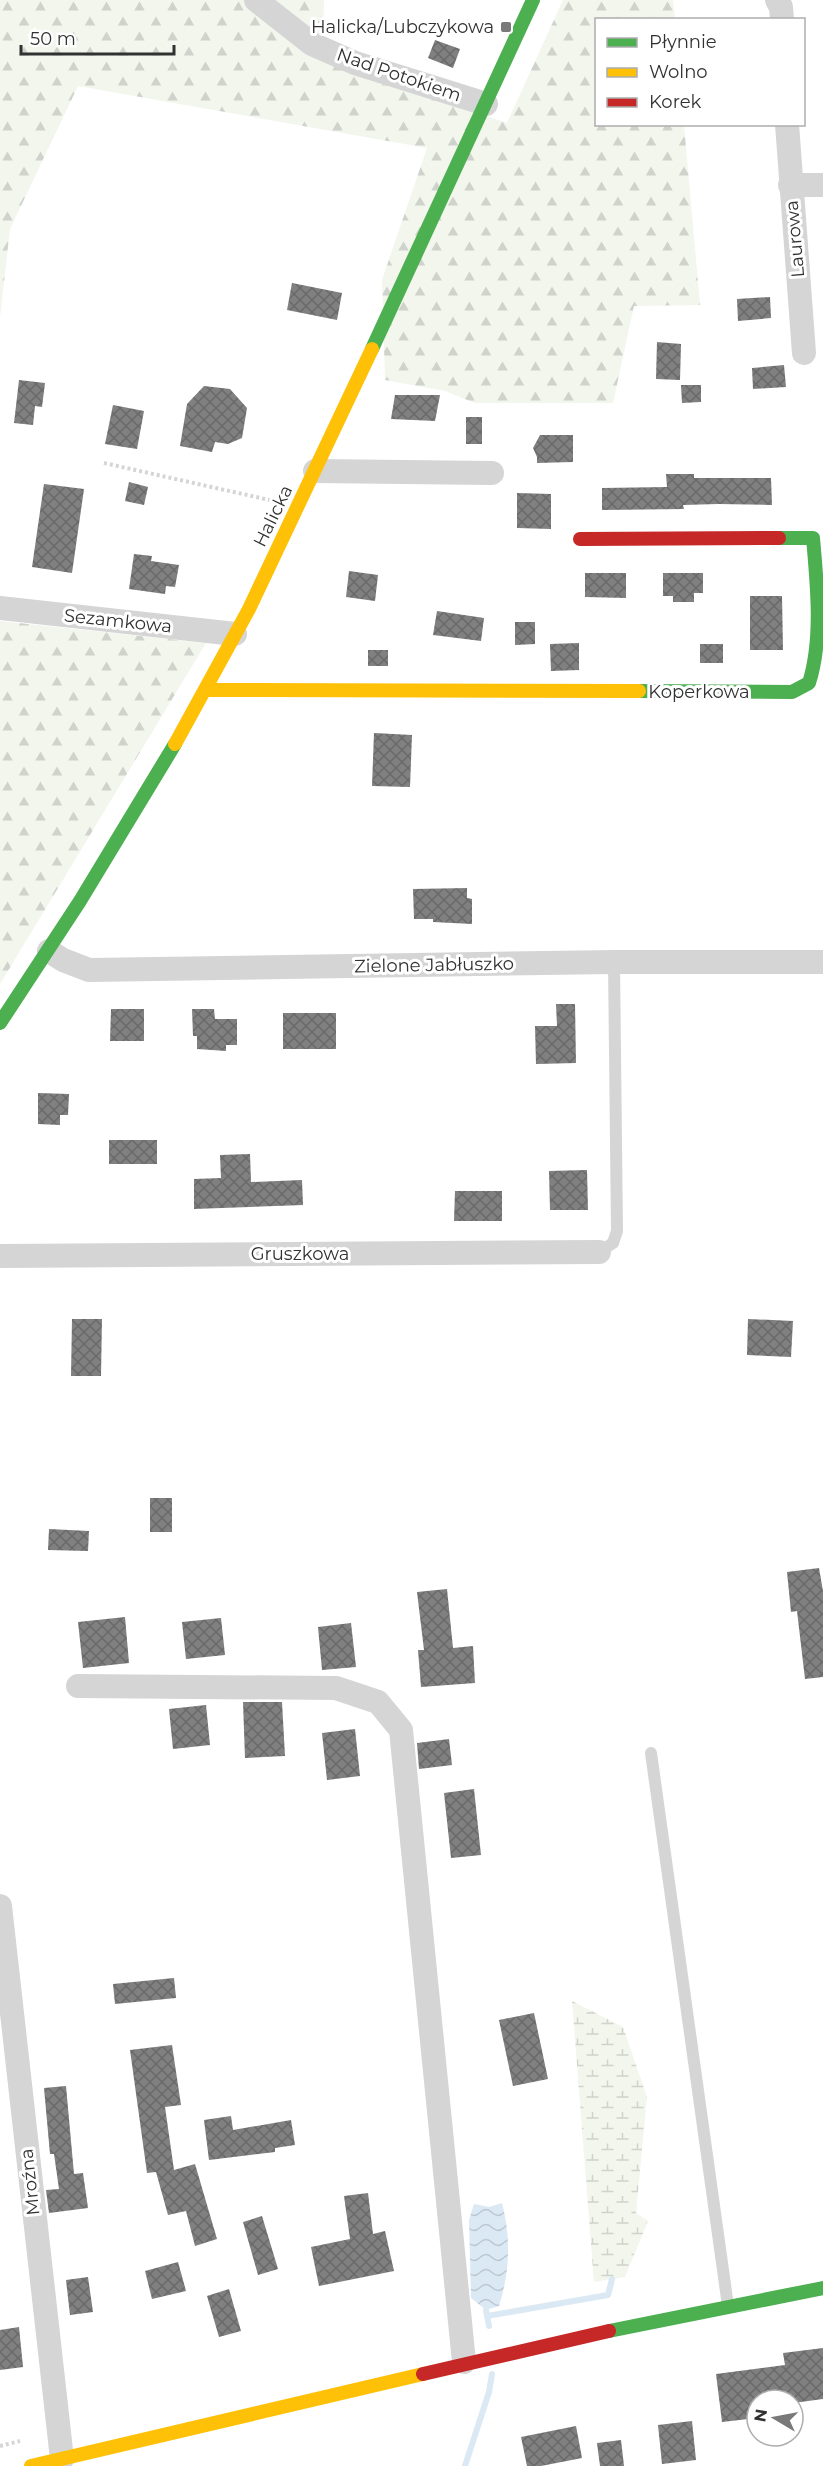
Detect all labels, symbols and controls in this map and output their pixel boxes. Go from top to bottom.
place label: Halicka/Lubczykowa [311,16,494,38]
scale bar [21,18,174,56]
legend [595,18,805,126]
marker: Halicka/Lubczykowa [499,20,513,34]
text: 50 m [30,28,76,50]
text: Płynnie [649,31,717,53]
street label: Nad Potokiem [334,43,464,107]
text: Wolno [649,61,708,83]
text: Korek [649,91,702,113]
street label: Laurowa [781,199,809,279]
street label: Halicka [249,481,297,551]
street label: Sezamkowa [63,604,173,638]
street label: Koperkowa [648,681,750,703]
street label: Zielone Jabłuszko [354,953,514,977]
street label: Gruszkowa [251,1243,349,1265]
street label: Mroźna [16,2147,44,2217]
north arrow [745,2388,805,2448]
text: N [750,2407,771,2424]

